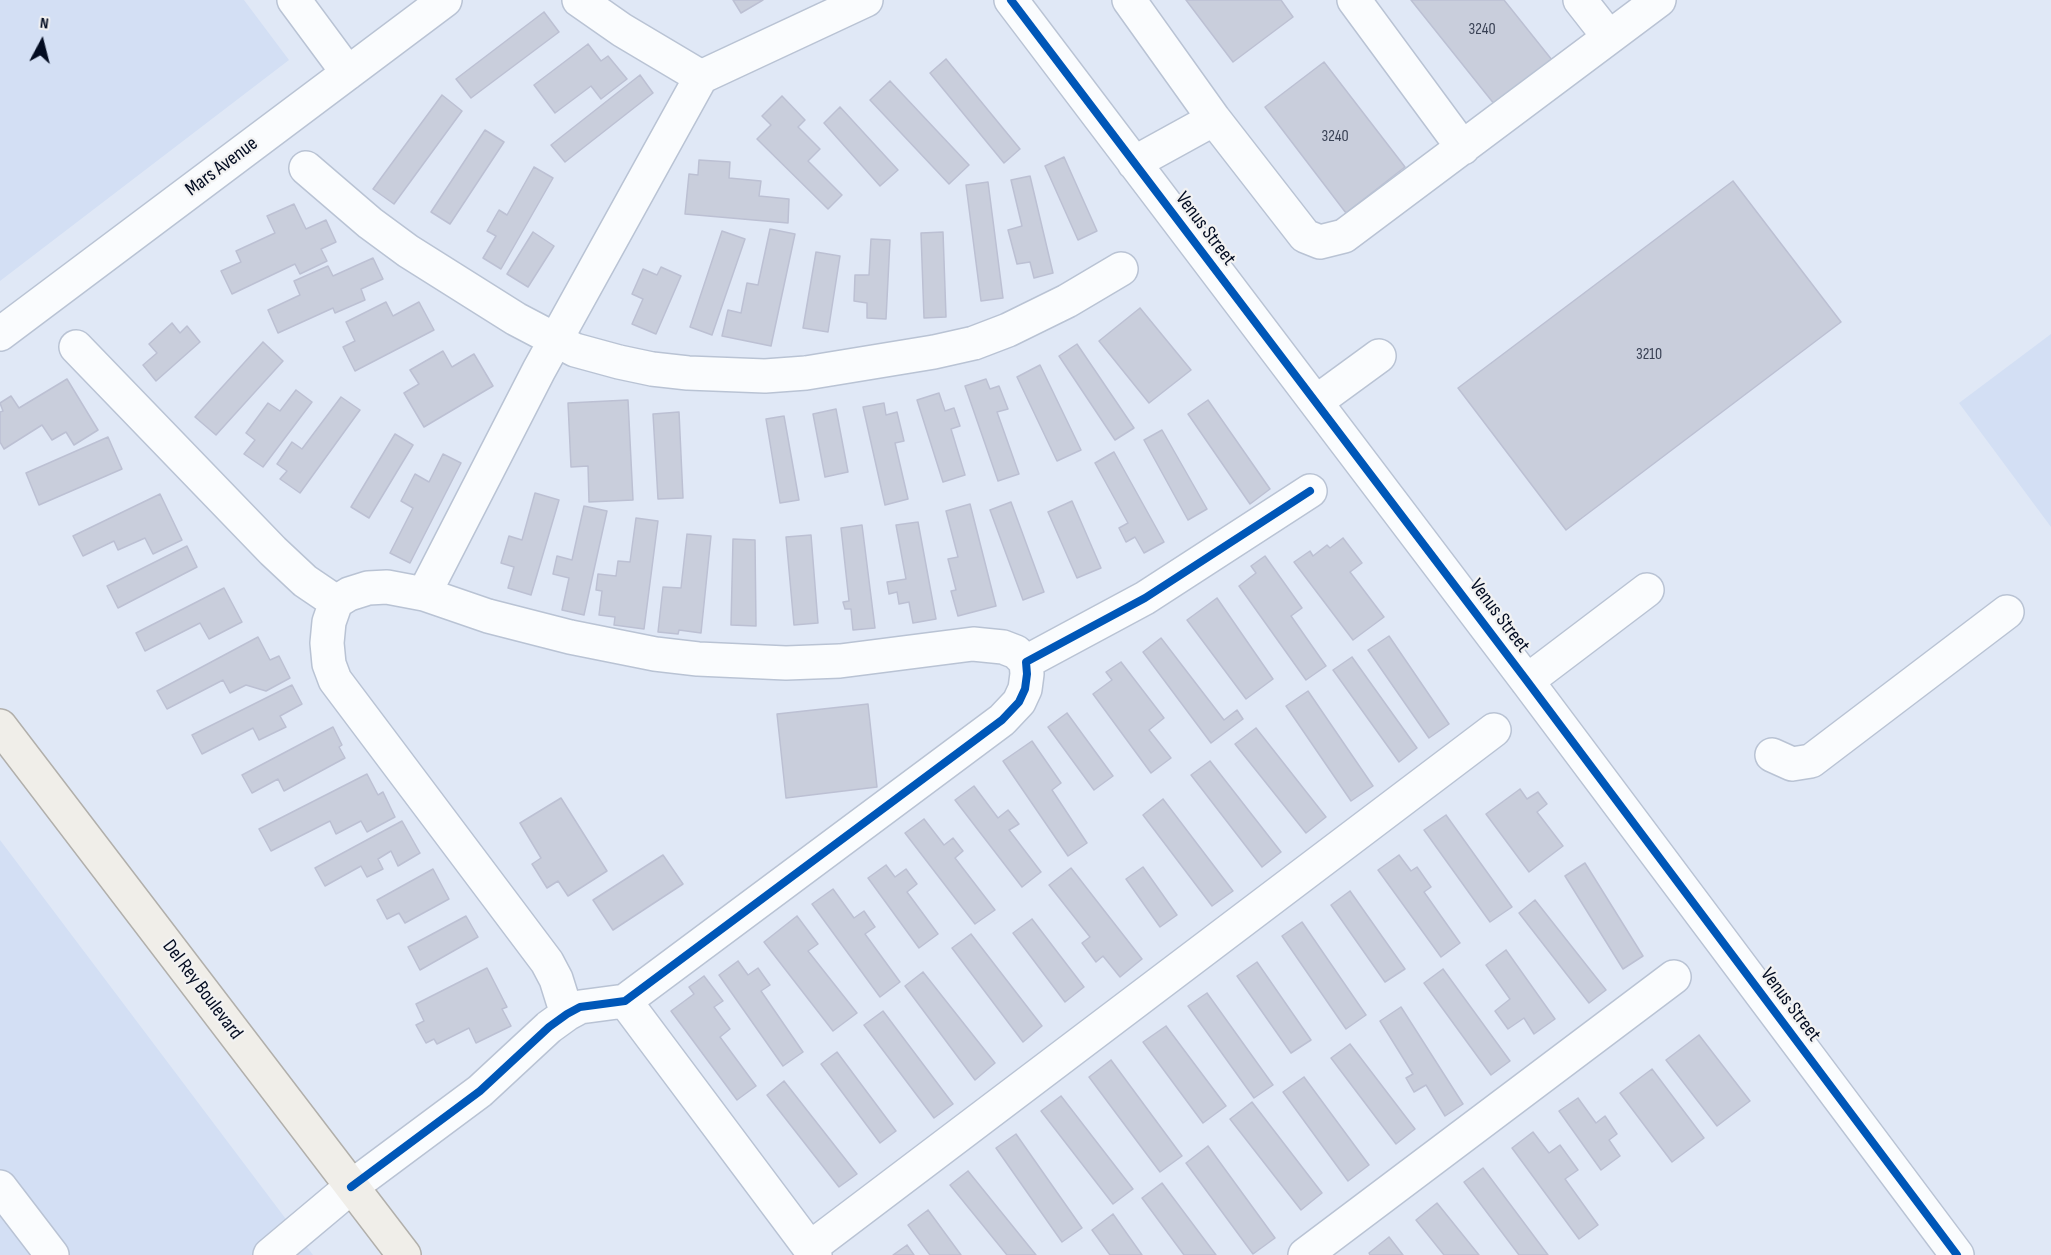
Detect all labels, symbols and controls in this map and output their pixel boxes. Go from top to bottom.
north arrow [12,12,72,72]
text: N [39,14,50,34]
house number: 3240 [1468,20,1496,40]
house number: 3240 [1321,127,1349,147]
street label: Mars Avenue [181,132,263,202]
street label: Venus Street [1170,187,1240,271]
house number: 3210 [1636,345,1662,365]
street label: Venus Street [1464,574,1534,658]
street label: Del Rey Boulevard [157,935,247,1045]
street label: Venus Street [1755,963,1825,1047]

